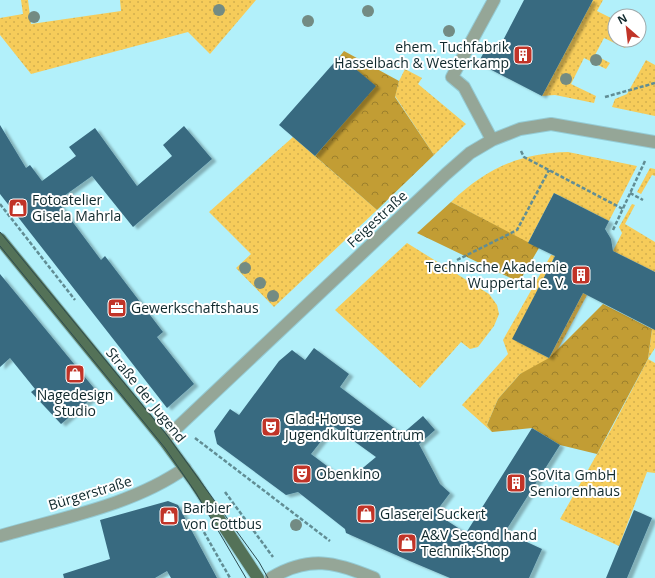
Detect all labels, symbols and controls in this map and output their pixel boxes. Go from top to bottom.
north arrow [607,8,647,48]
text: N [615,10,630,27]
place label: ehem. Tuchfabrik Hasselbach & Westerkamp [334,37,510,72]
building icon: ehem. Tuchfabrik Hasselbach & Westerkamp [512,44,534,66]
street label: Feigestraße [342,186,411,251]
place label: Fotoatelier Gisela Mahrla [32,190,121,225]
shop icon: Fotoatelier Gisela Mahrla [7,197,29,219]
place label: Technische Akademie Wuppertal e. V. [426,257,567,292]
building icon: Technische Akademie Wuppertal e. V. [570,264,592,286]
office icon: Gewerkschaftshaus [106,297,128,319]
place label: Gewerkschaftshaus [131,298,259,317]
street label: Straße der Jugend [102,343,191,446]
shop icon: Nagedesign Studio [64,363,86,385]
place label: Nagedesign Studio [37,385,113,420]
place label: Glad-House Jugendkulturzentrum [283,409,424,444]
theatre icon: Glad-House Jugendkulturzentrum [260,416,282,438]
theatre icon: Obenkino [291,463,313,485]
place label: Obenkino [316,464,380,483]
place label: SoVita GmbH Seniorenhaus [530,465,620,500]
street label: Bürgerstraße [46,471,134,514]
building icon: SoVita GmbH Seniorenhaus [505,472,527,494]
place label: Barbier von Cottbus [183,498,262,533]
shop icon: Glaserei Suckert [355,503,377,525]
place label: Glaserei Suckert [380,504,486,523]
shop icon: Barbier von Cottbus [158,505,180,527]
place label: A&V Second hand Technik-Shop [421,525,537,560]
shop icon: A&V Second hand Technik-Shop [396,532,418,554]

